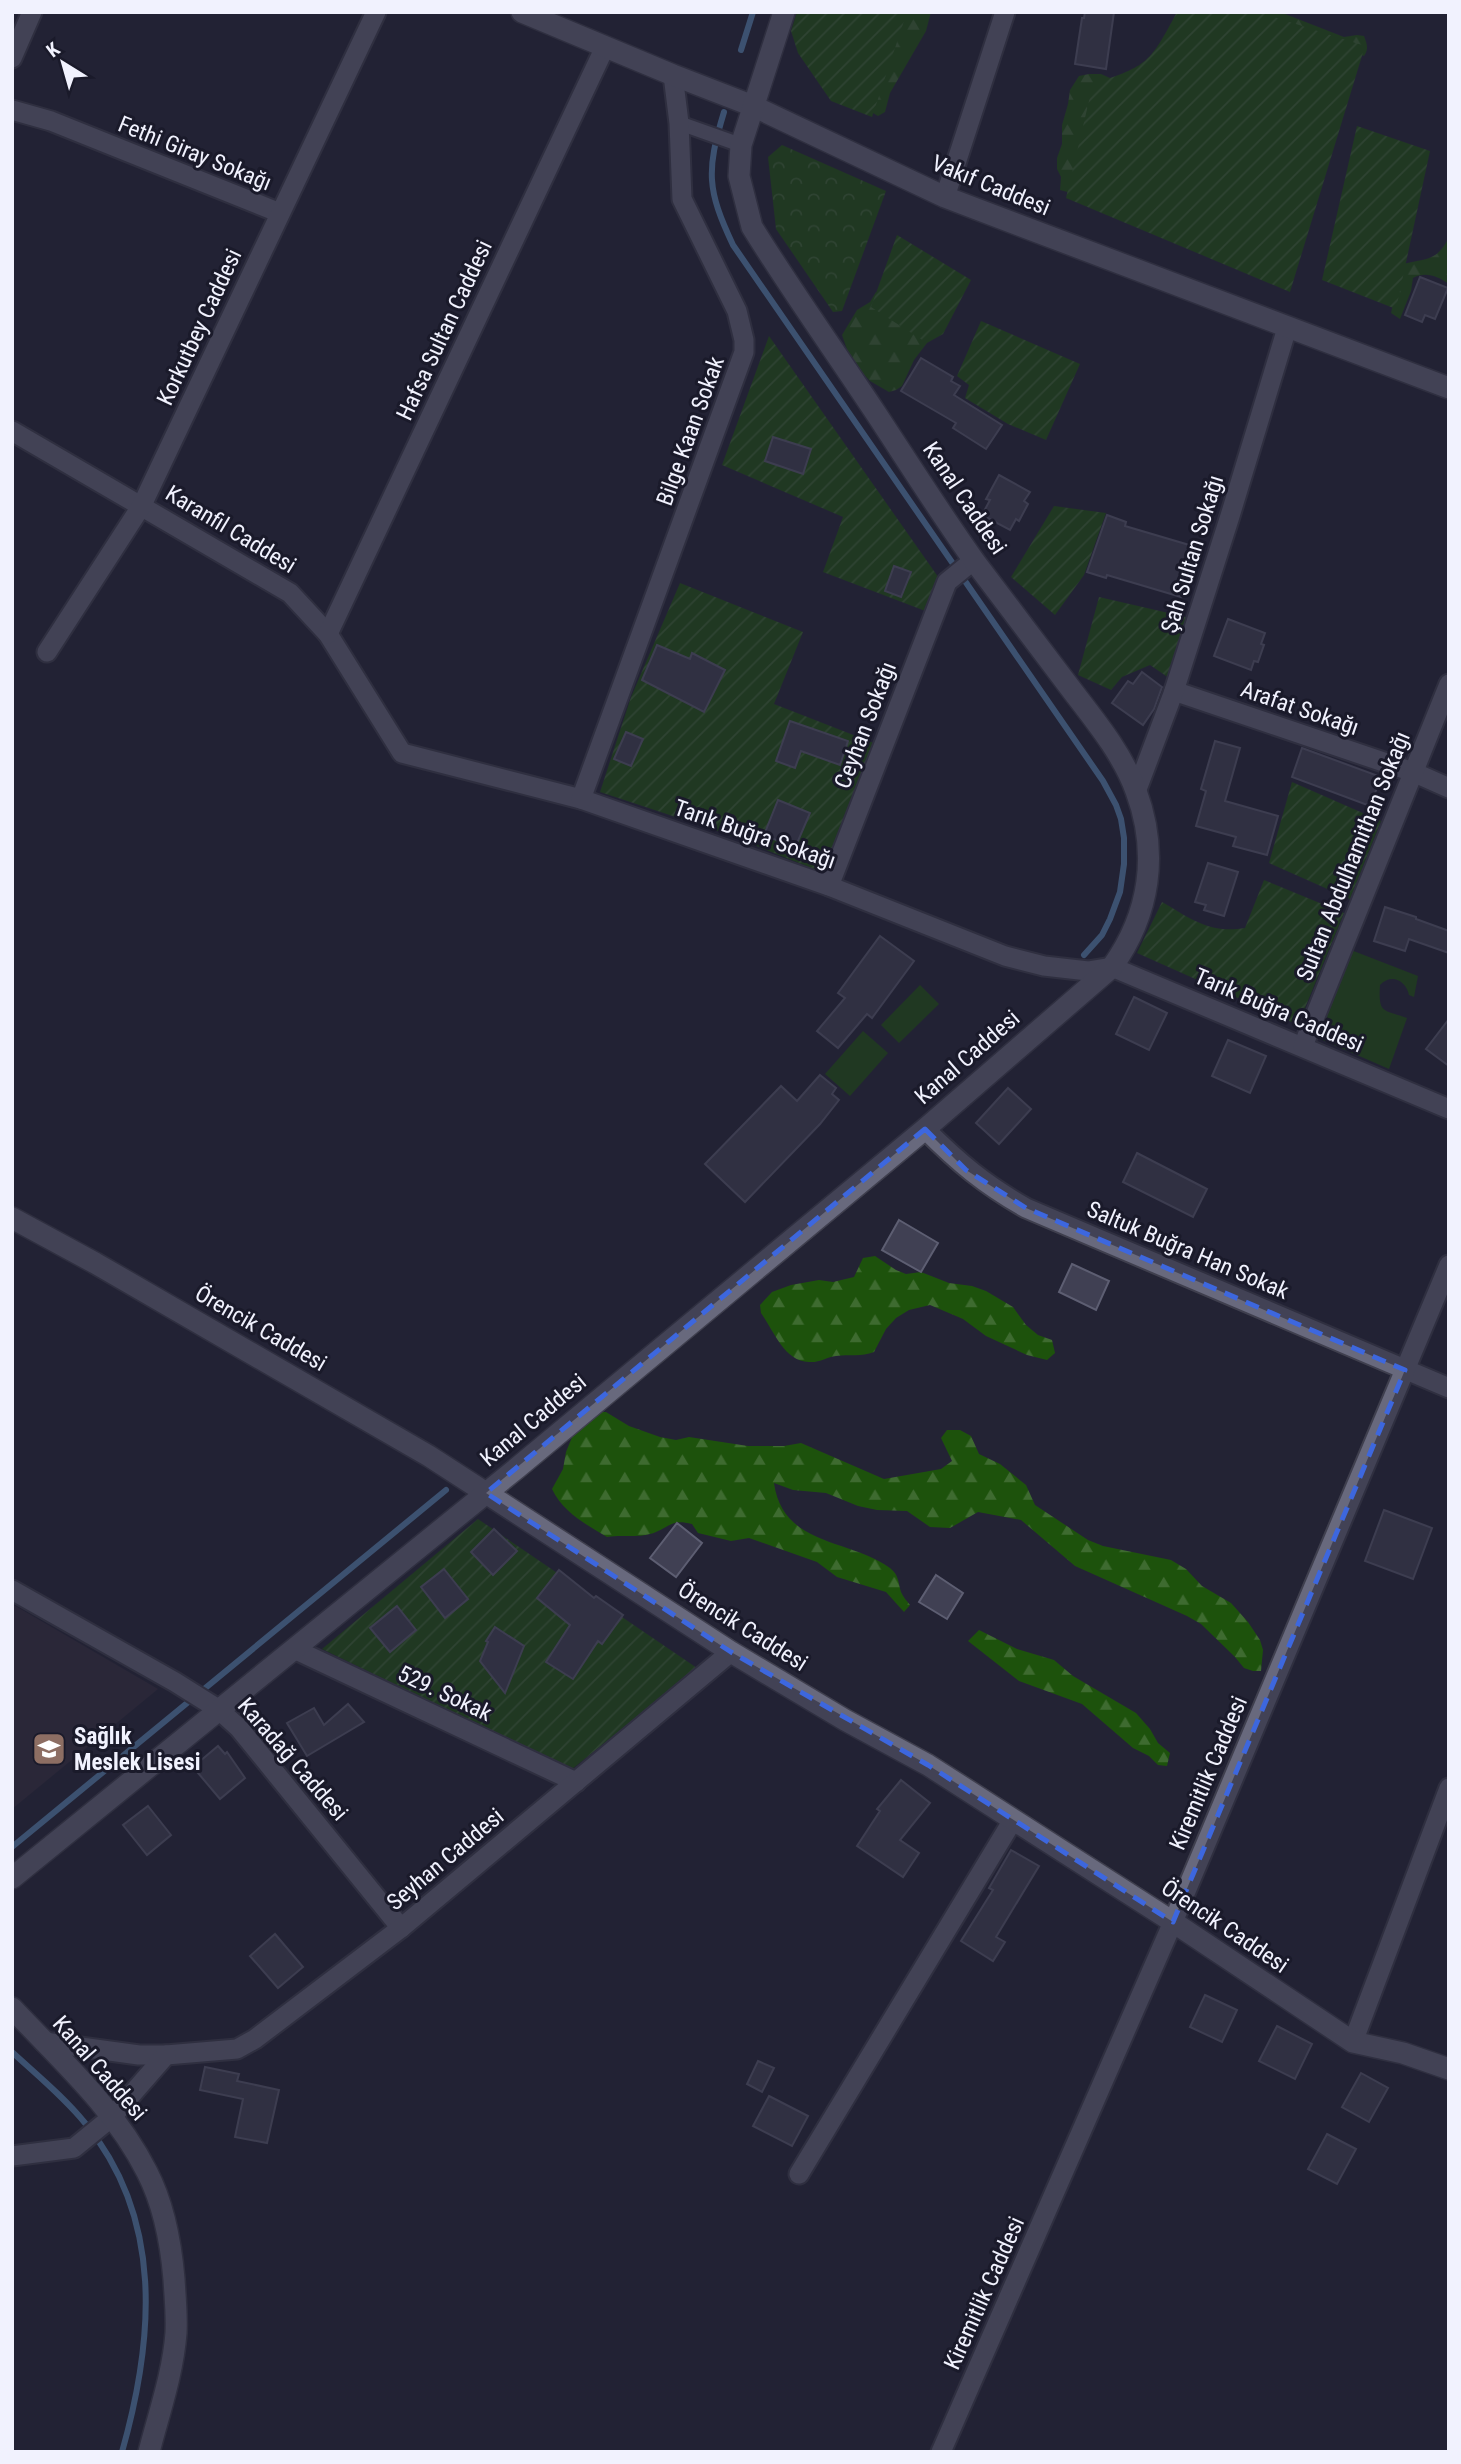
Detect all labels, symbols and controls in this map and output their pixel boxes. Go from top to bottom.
north arrow [28,28,98,98]
text: K [42,37,65,62]
street label: Fethi Giray Sokağı [114,110,275,196]
street label: Vakıf Caddesi [928,150,1054,221]
street label: Hafsa Sultan Caddesi [391,236,498,424]
street label: Korkutbey Caddesi [151,245,247,410]
street label: Bilge Kaan Sokak [651,352,730,509]
street label: Kanal Caddesi [917,437,1012,560]
street label: Şah Sultan Sokağı [1156,472,1229,636]
street label: Karanfil Caddesi [161,480,301,579]
street label: Ceyhan Sokağı [829,658,902,792]
street label: Arafat Sokağı [1237,676,1362,741]
street label: Sultan Abdulhamithan Sokağı [1291,728,1416,985]
street label: Tarık Buğra Sokağı [670,794,839,875]
street label: Tarık Buğra Caddesi [1190,963,1367,1058]
street label: Kanal Caddesi [910,1005,1025,1110]
street label: Saltuk Buğra Han Sokak [1083,1196,1293,1305]
street label: Örencik Caddesi [190,1279,332,1377]
street label: Kanal Caddesi [475,1368,592,1472]
street label: Örencik Caddesi [673,1575,813,1677]
street label: 529. Sokak [393,1660,497,1727]
street label: Kiremitlik Caddesi [1164,1692,1253,1854]
street label: Karadağ Caddesi [232,1693,353,1826]
place label: Sağlık Meslek Lisesi [74,1723,200,1776]
school or university icon: Sağlık Meslek Lisesi [30,1730,68,1768]
street label: Seyhan Caddesi [381,1803,509,1916]
street label: Örencik Caddesi [1156,1873,1294,1979]
street label: Kanal Caddesi [47,2011,152,2126]
street label: Kiremitlik Caddesi [939,2213,1030,2374]

